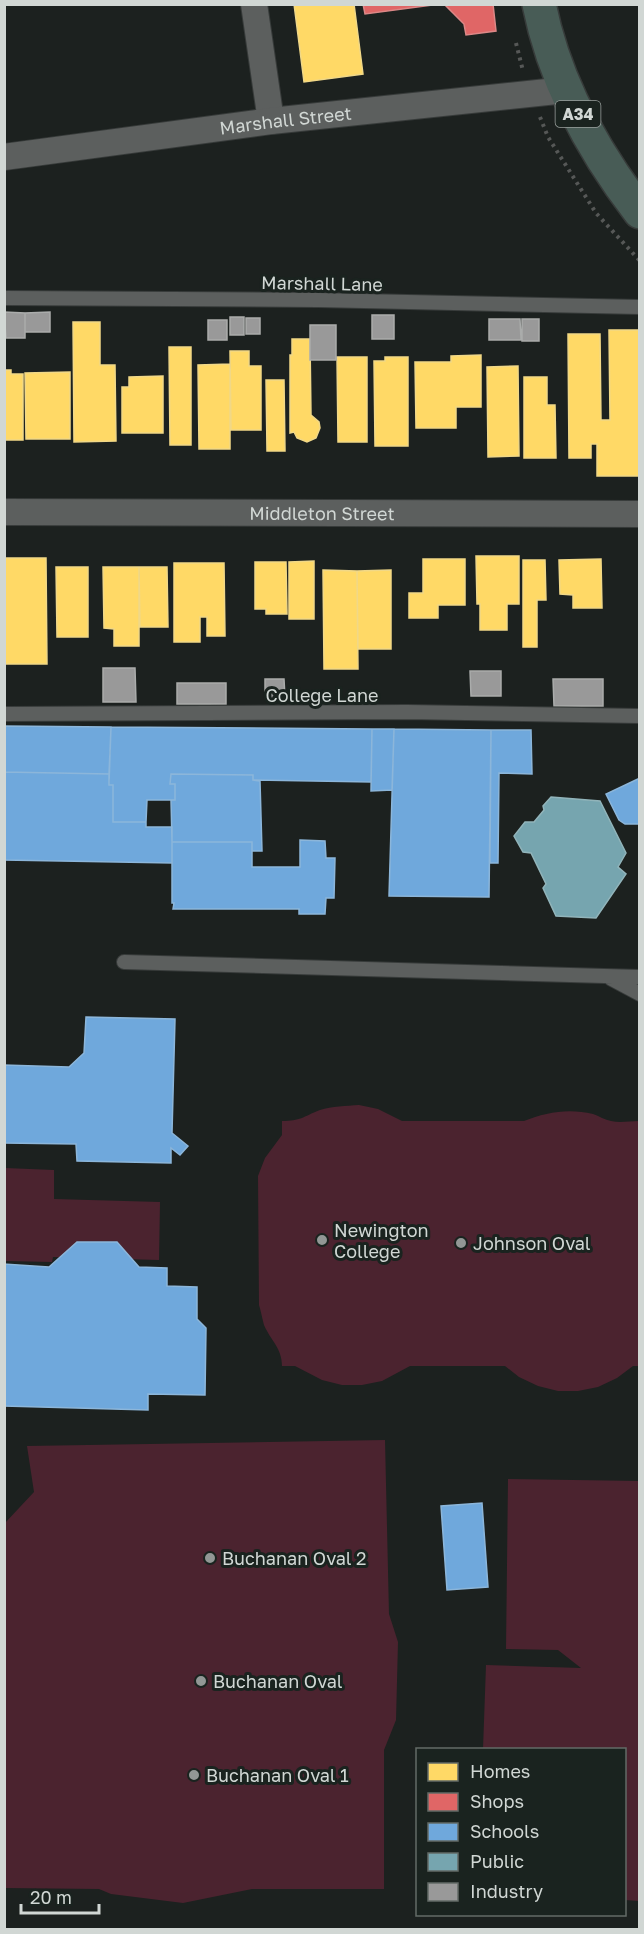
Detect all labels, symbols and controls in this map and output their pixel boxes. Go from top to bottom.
road number: A34 [556,101,600,127]
street label: Marshall Street [218,102,353,139]
street label: Marshall Lane [261,271,383,295]
street label: Middleton Street [249,502,395,524]
street label: College Lane [266,684,378,706]
place label: Newington College [334,1219,429,1262]
place label: Johnson Oval [473,1232,591,1254]
marker: Newington College [315,1233,329,1247]
marker: Johnson Oval [454,1236,468,1250]
place label: Buchanan Oval 2 [222,1547,367,1569]
marker: Buchanan Oval 2 [203,1551,217,1565]
place label: Buchanan Oval [213,1670,343,1692]
marker: Buchanan Oval [194,1674,208,1688]
legend [416,1748,626,1916]
text: Homes [470,1760,530,1782]
place label: Buchanan Oval 1 [206,1764,349,1786]
marker: Buchanan Oval 1 [187,1768,201,1782]
text: Shops [470,1790,524,1812]
text: Schools [470,1820,539,1842]
text: Public [470,1850,524,1872]
scale bar [21,1877,99,1915]
text: Industry [470,1880,543,1902]
text: 20 m [30,1886,72,1908]

